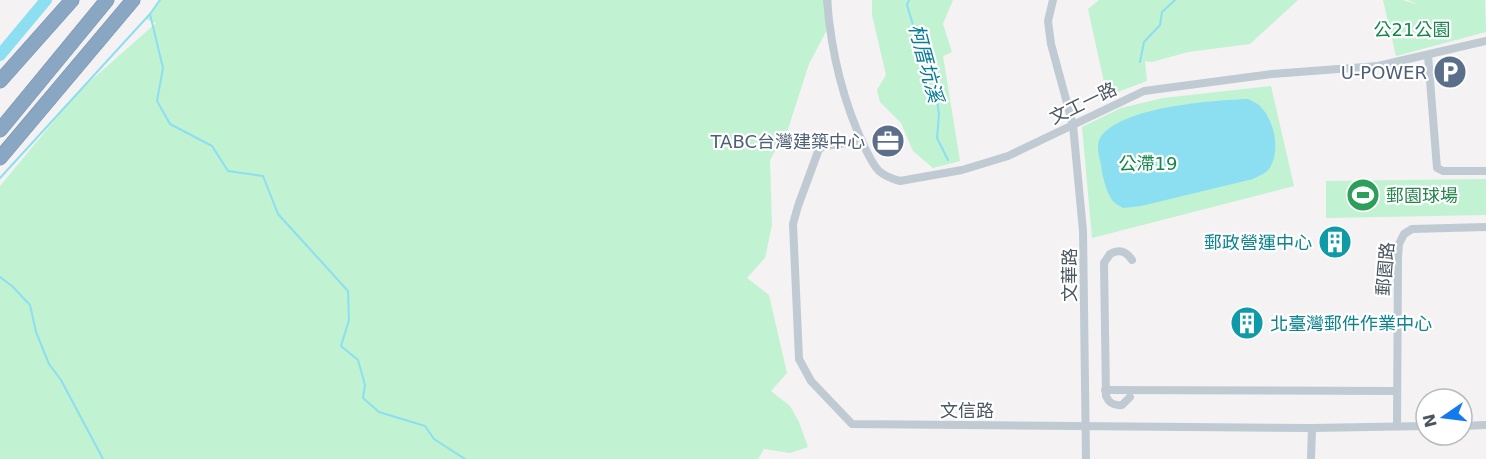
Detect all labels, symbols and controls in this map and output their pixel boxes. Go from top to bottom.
park label: 公21公園 [1374,19,1450,40]
water label: 柯厝坑溪 [904,21,949,108]
parking icon: U-POWER [1432,54,1468,90]
place label: U-POWER [1341,62,1427,83]
street label: 文工一路 [1046,78,1120,128]
office icon: TABC台灣建築中心 [870,123,906,159]
place label: TABC台灣建築中心 [709,131,865,152]
park label: 公滯19 [1119,153,1177,174]
sports icon: 郵園球場 [1345,177,1381,213]
place label: 郵園球場 [1386,185,1458,206]
building icon: 郵政營運中心 [1317,224,1353,260]
place label: 郵政營運中心 [1204,232,1312,253]
street label: 郵園路 [1372,241,1398,297]
street label: 文華路 [1059,248,1080,302]
building icon: 北臺灣郵件作業中心 [1229,305,1265,341]
place label: 北臺灣郵件作業中心 [1270,313,1432,334]
north arrow [1414,387,1474,447]
street label: 文信路 [940,400,994,421]
text: N [1419,412,1441,429]

